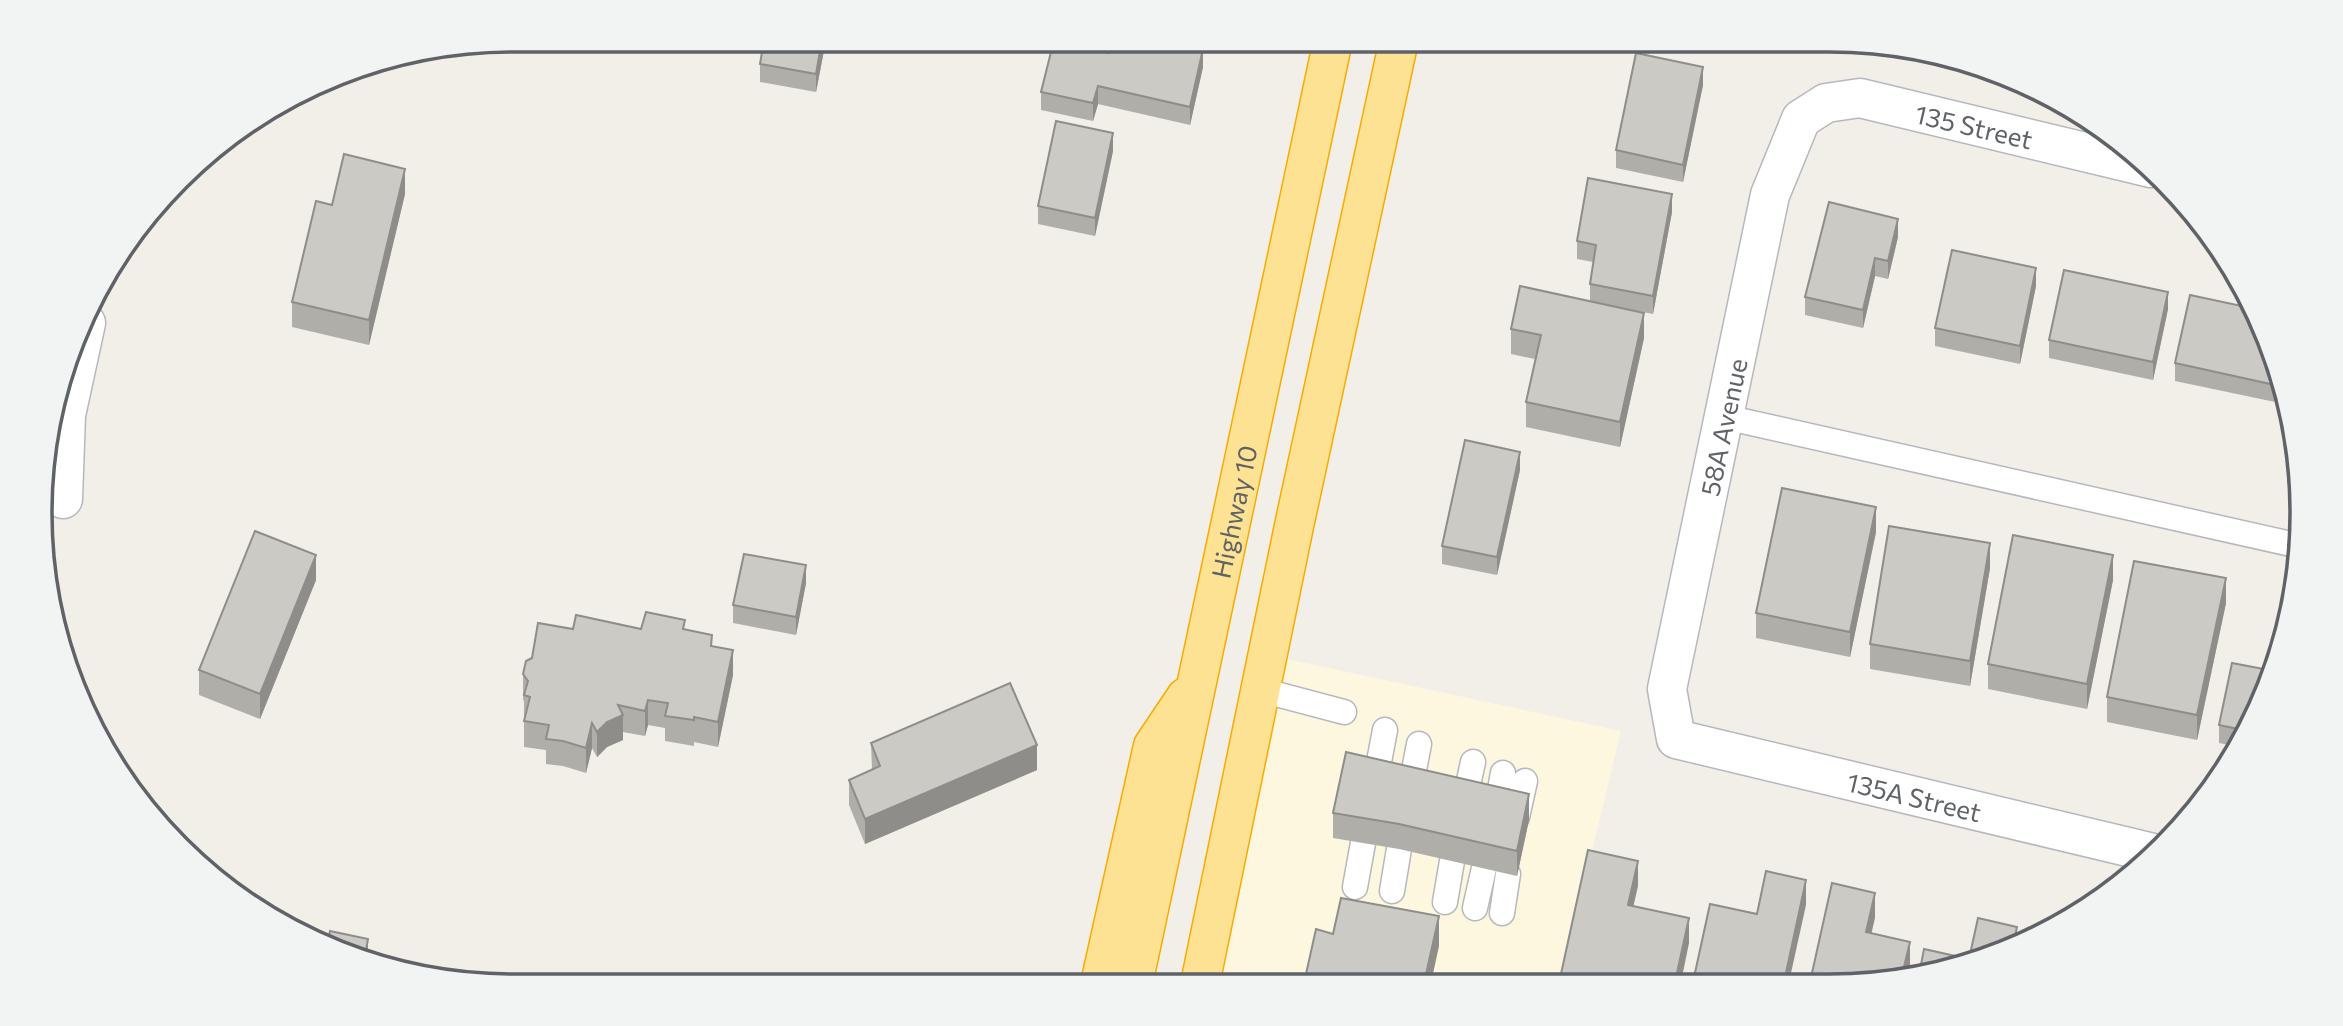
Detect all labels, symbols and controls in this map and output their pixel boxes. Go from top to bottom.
street label: 135 Street [1912,97,2036,155]
street label: 58A Avenue [1693,355,1753,499]
street label: Highway 10 [1204,442,1262,581]
street label: 135A Street [1844,765,1985,827]

